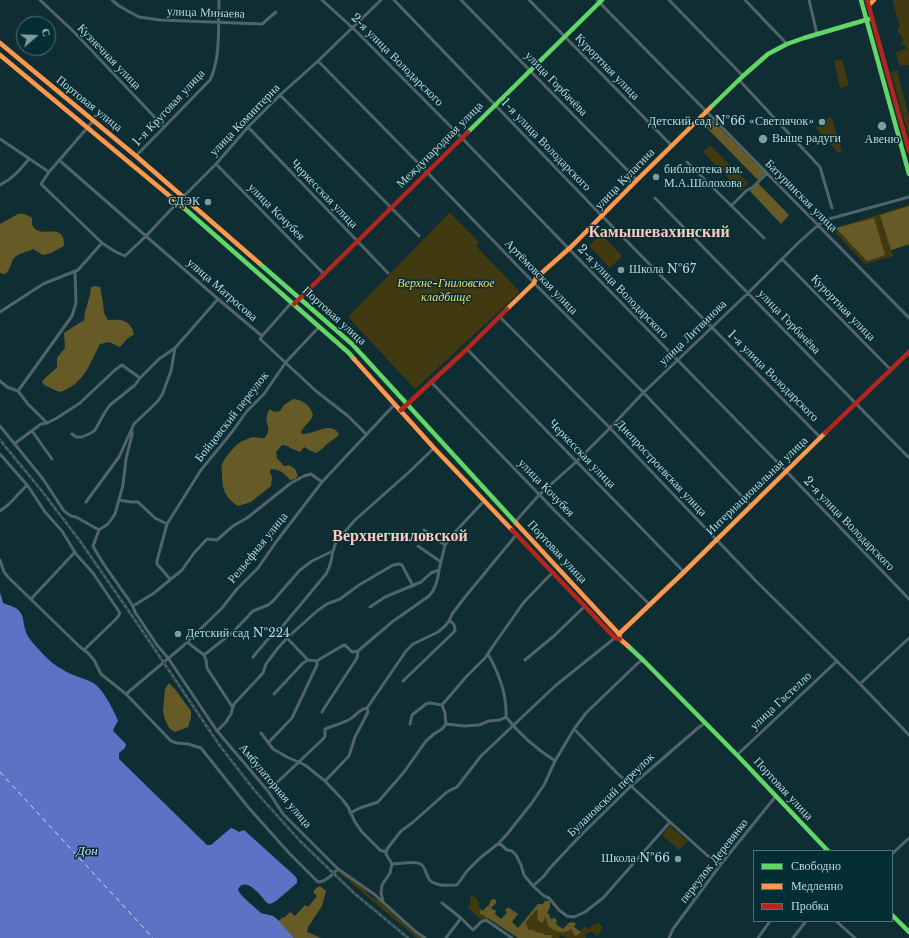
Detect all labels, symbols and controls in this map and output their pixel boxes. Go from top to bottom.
street label: улица Минаева [167,4,245,22]
street label: 2-я улица Володарского [348,11,446,109]
north arrow [16,16,56,56]
street label: Кузнечная улица [74,21,144,93]
text: С [38,26,54,38]
street label: Курортная улица [572,31,642,103]
street label: улица Горбачёва [522,49,590,119]
street label: 1-я Круговая улица [130,67,208,149]
street label: Портовая улица [53,73,125,135]
street label: улица Коминтерна [207,81,283,159]
street label: 1-я улица Володарского [498,96,594,194]
street label: Международная улица [394,99,486,191]
place label: Детский сад №66 «Светлячок» [648,115,814,129]
marker: Детский сад №66 «Светлячок» [817,117,827,127]
marker: Авеню [876,120,888,132]
place label: Выше радуги [772,132,841,146]
marker: Выше радуги [757,133,769,145]
place label: Авеню [865,133,899,147]
street label: улица Кулагина [592,145,658,213]
street label: Черкесская улица [287,156,361,232]
street label: Батуринская улица [762,157,840,235]
place label: библиотека им. М.А.Шолохова [664,163,743,191]
marker: библиотека им. М.А.Шолохова [651,172,661,182]
street label: улица Кочубея [244,180,308,244]
place label: СДЭК [168,195,200,209]
marker: СДЭК [203,197,213,207]
district label: Камышевахинский [588,222,730,242]
street label: Артёмовская улица [501,236,581,318]
street label: 2-я улица Володарского [574,242,672,342]
street label: улица Матросова [184,255,260,325]
place label: Школа №67 [629,263,696,277]
marker: Школа №67 [616,265,626,275]
street label: Курортная улица [808,272,878,344]
park label: Верхне-Гниловское кладбище [397,277,495,305]
street label: Портовая улица [299,284,369,348]
street label: улица Горбачёва [755,287,823,357]
street label: улица Литвинова [656,297,730,369]
street label: 1-я улица Володарского [724,327,822,425]
street label: Бойцовский переулок [192,369,272,465]
street label: Черкесская улица [545,416,619,492]
street label: Днепростроевская улица [612,417,710,519]
street label: Интернациональная улица [703,434,811,538]
street label: улица Кочубея [515,456,577,520]
street label: 2-я улица Володарского [800,474,898,574]
street label: Рельефная улица [225,510,291,586]
street label: Портовая улица [524,517,590,587]
district label: Верхнегниловской [332,526,468,546]
place label: Детский сад №224 [186,627,290,641]
marker: Детский сад №224 [173,629,183,639]
street label: улица Гастелло [747,669,815,733]
street label: Амбулаторная улица [235,741,315,831]
street label: Булановский переулок [565,750,657,840]
street label: Портовая улица [750,754,816,824]
street label: переулок Деревянко [677,816,751,906]
water label: Дон [76,843,98,859]
legend [753,850,893,922]
place label: Школа №66 [601,852,670,866]
marker: Школа №66 [673,854,683,864]
text: Свободно [791,858,841,873]
text: Медленно [791,878,843,893]
text: Пробка [791,898,829,913]

